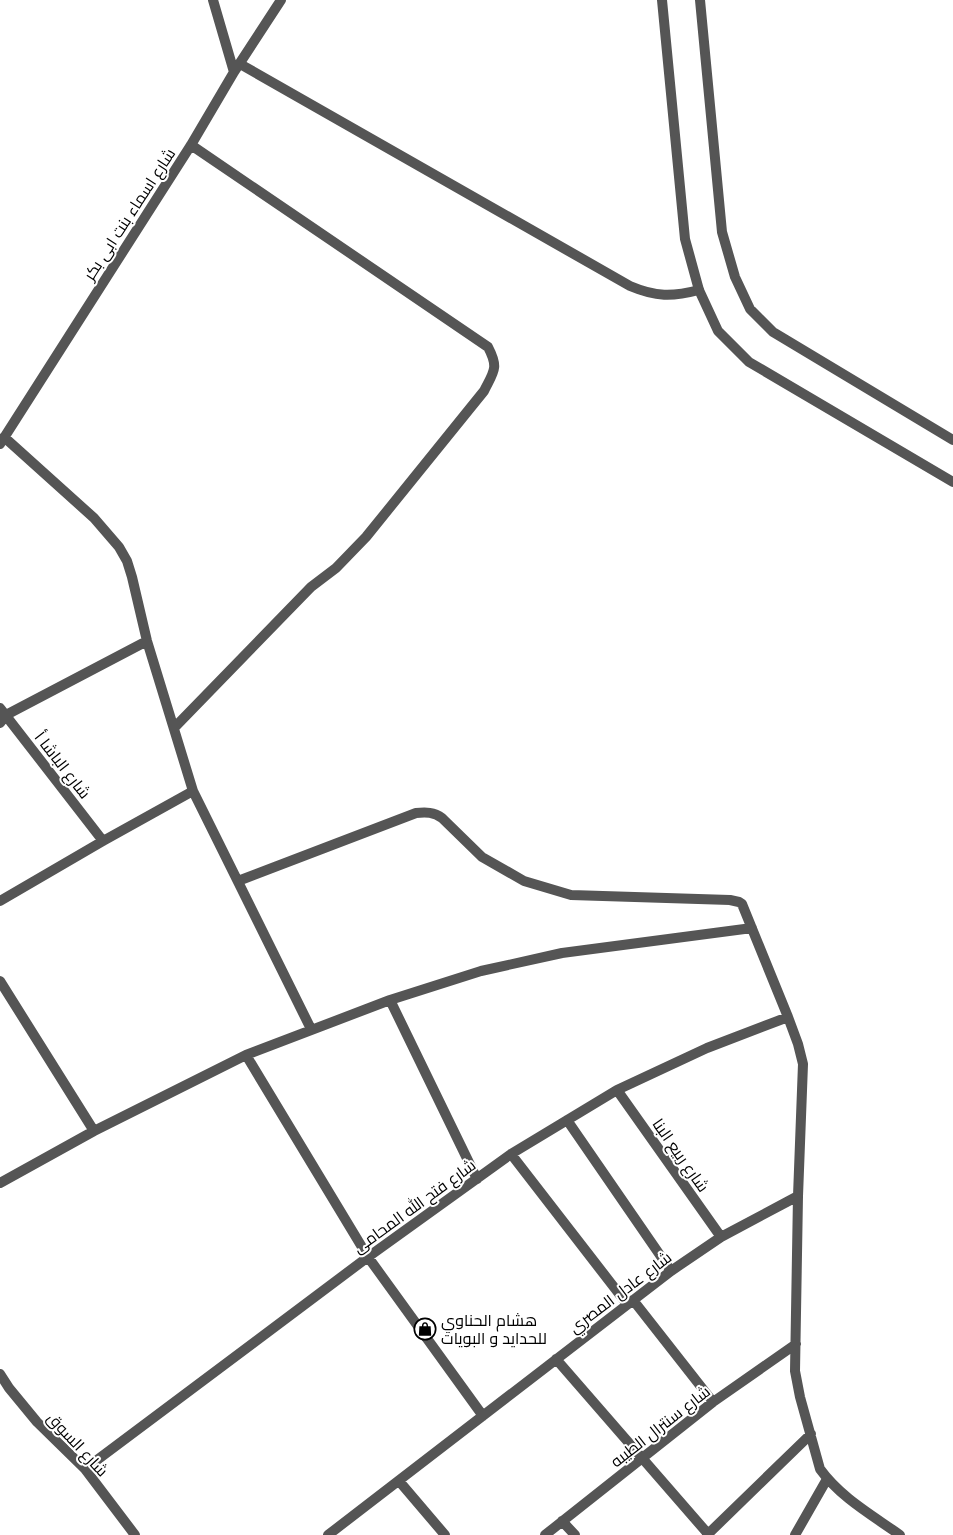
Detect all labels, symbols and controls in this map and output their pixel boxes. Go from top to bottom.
street label: شارع اسماء بنت ابى بكر [78,144,181,286]
street label: شارع الباشا أ [29,727,95,804]
street label: شارع ربيع البنا [647,1114,714,1197]
street label: شارع فتح الله المحامى [349,1155,481,1259]
street label: شارع عادل المصري [565,1247,678,1340]
place label: هشام الحناوي للحدايد و البويات [441,1310,547,1348]
shop icon: هشام الحناوي للحدايد و البويات [413,1317,437,1341]
street label: شارع سنترال الطيبه [606,1381,715,1473]
street label: شارع السوق [42,1408,113,1482]

